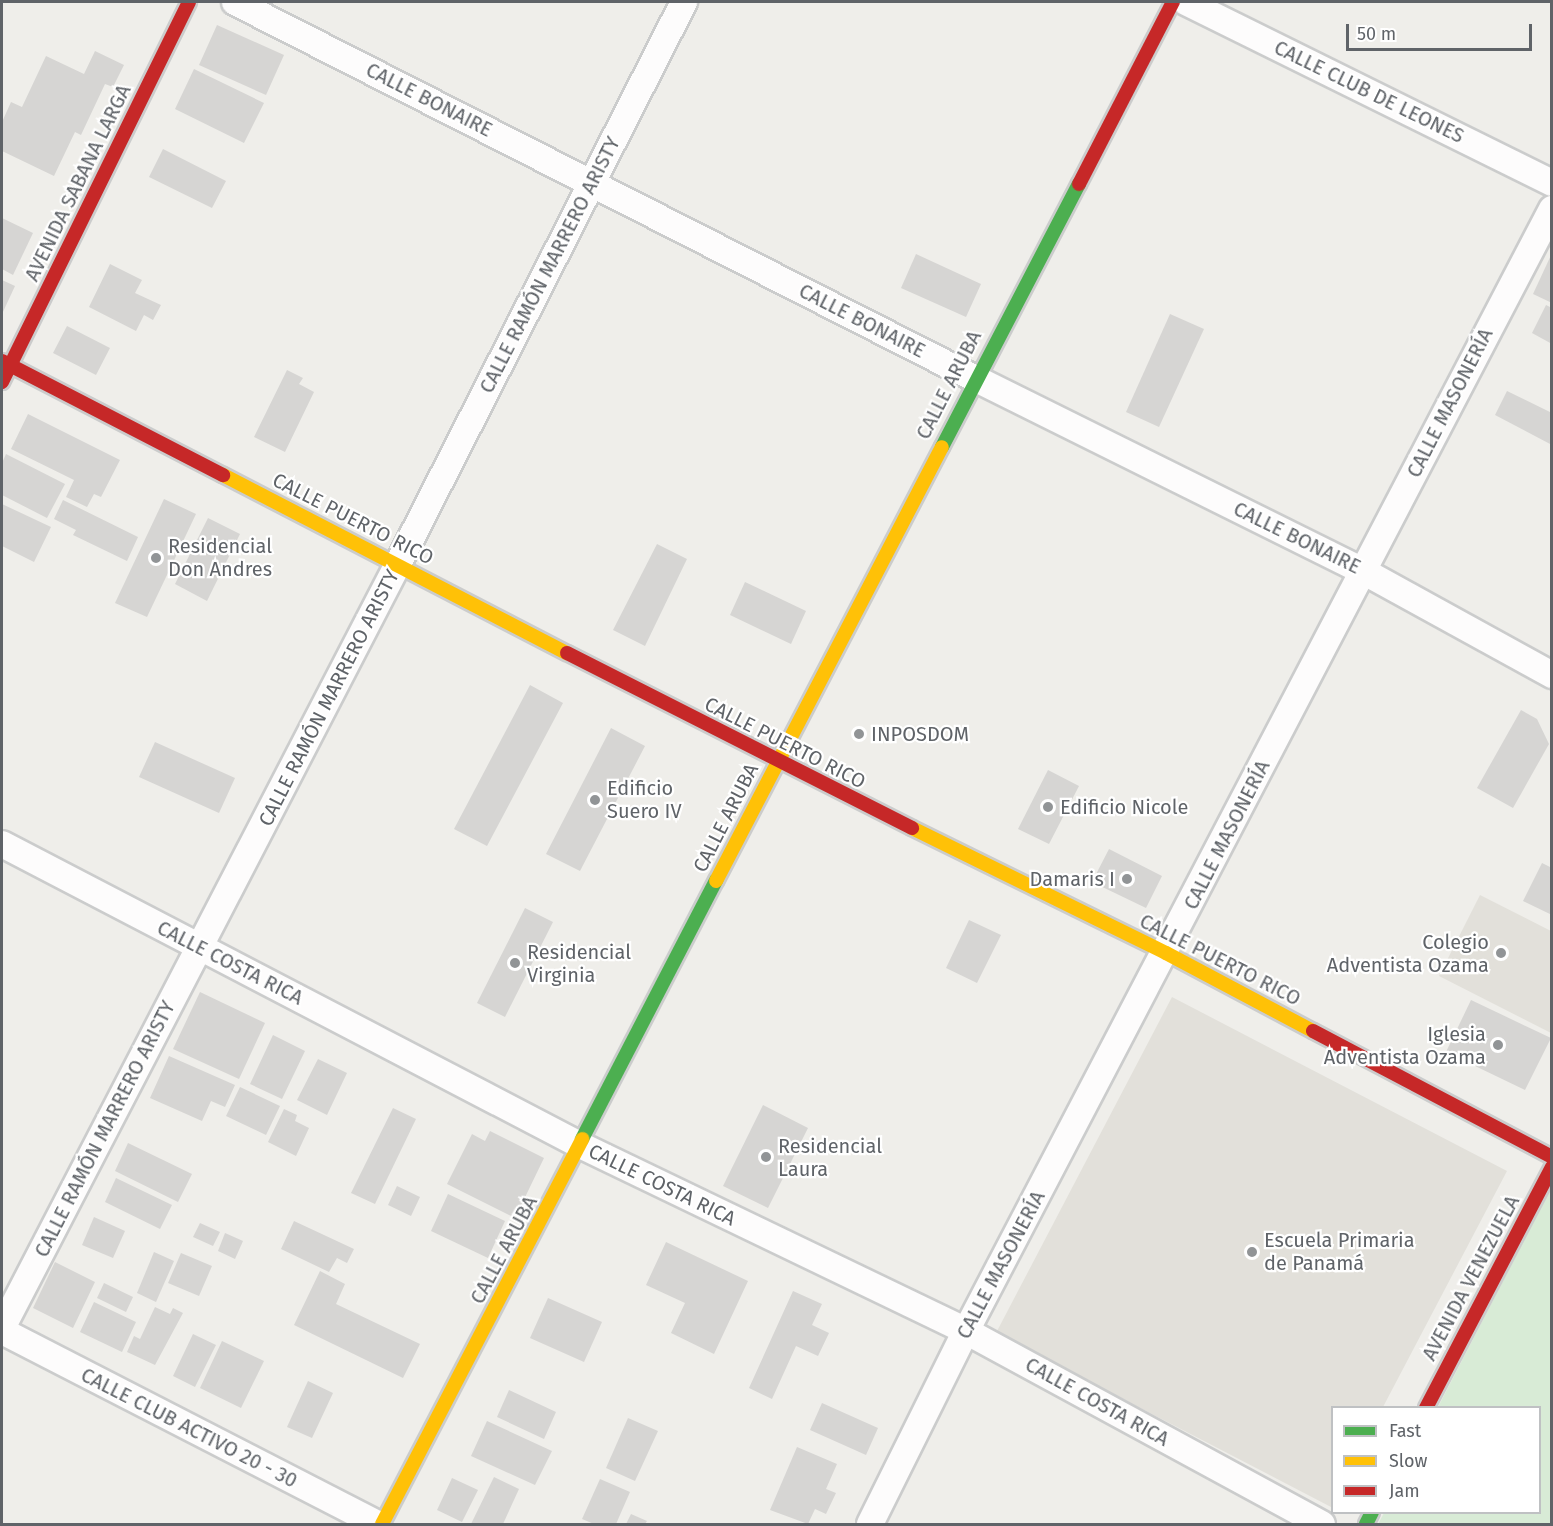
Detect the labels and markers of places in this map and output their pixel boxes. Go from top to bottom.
place label: Residencial Don Andres [168,534,272,581]
marker: Residencial Don Andres [149,551,163,565]
place label: INPOSDOM [871,722,969,746]
marker: INPOSDOM [852,727,866,741]
place label: Edificio Suero IV [607,777,682,824]
marker: Edificio Suero IV [588,793,602,807]
place label: Edificio Nicole [1060,795,1188,819]
marker: Edificio Nicole [1041,800,1055,814]
place label: Damaris I [1030,867,1115,891]
marker: Damaris I [1120,872,1134,886]
place label: Colegio Adventista Ozama [1327,930,1489,977]
place label: Residencial Virginia [527,940,631,987]
marker: Colegio Adventista Ozama [1494,946,1508,960]
marker: Residencial Virginia [508,956,522,970]
place label: Iglesia Adventista Ozama [1324,1022,1486,1069]
marker: Iglesia Adventista Ozama [1491,1038,1505,1052]
place label: Residencial Laura [778,1134,882,1181]
marker: Residencial Laura [759,1150,773,1164]
place label: Escuela Primaria de Panamá [1264,1228,1415,1275]
marker: Escuela Primaria de Panamá [1245,1245,1259,1259]

